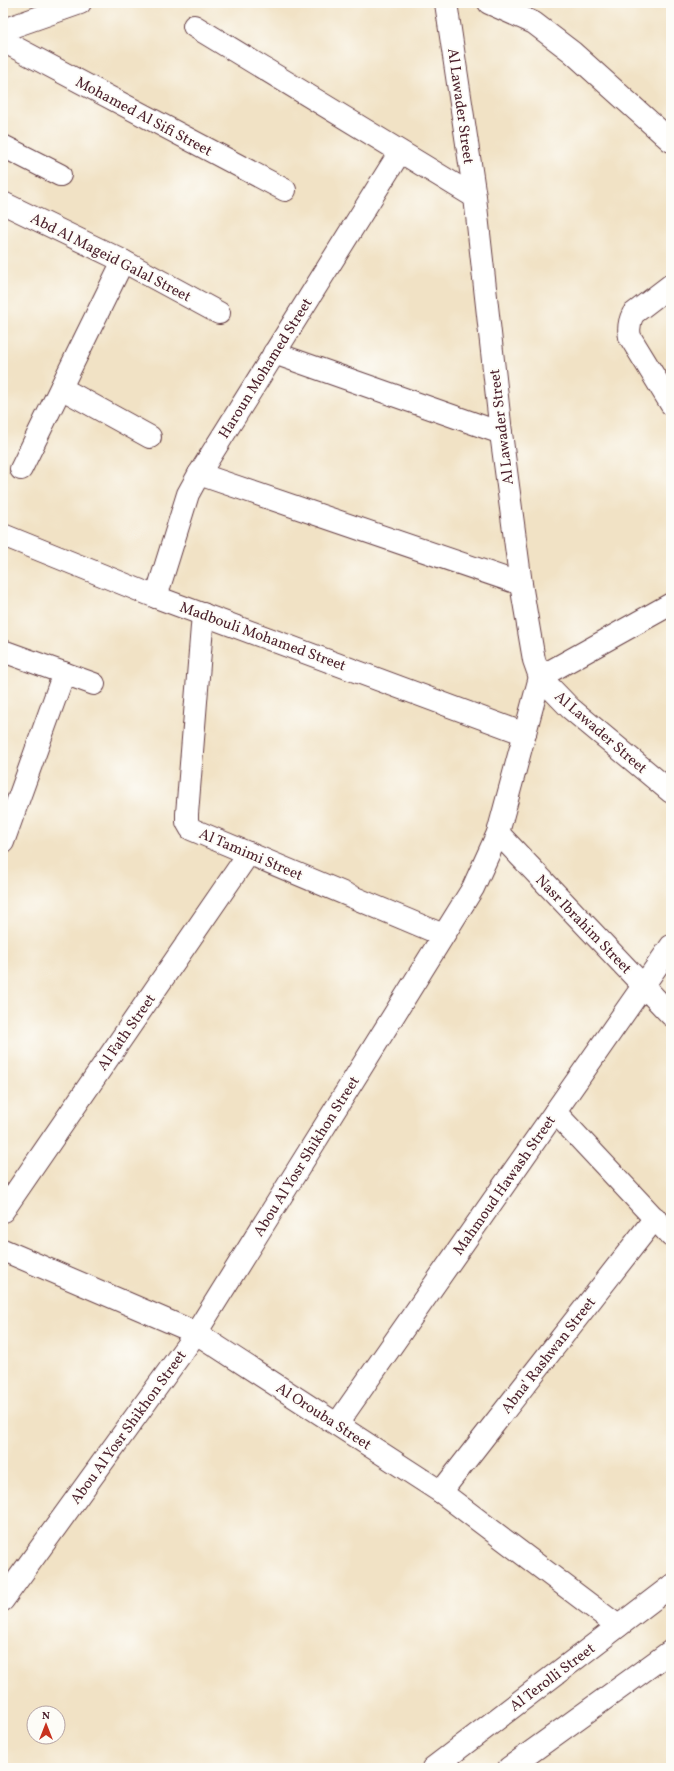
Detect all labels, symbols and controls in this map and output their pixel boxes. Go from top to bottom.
street label: Al Lawader Street [441,47,478,165]
street label: Mohamed Al Sifi Street [71,72,215,162]
street label: Abd Al Mageid Galal Street [26,209,194,308]
street label: Haroun Mohamed Street [214,294,318,443]
street label: Al Lawader Street [485,368,520,486]
street label: Madbouli Mohamed Street [176,598,349,677]
street label: Al Lawader Street [549,687,651,779]
street label: Al Tamimi Street [195,824,306,887]
street label: Nasr Ibrahim Street [530,871,636,979]
street label: Al Fath Street [93,990,161,1076]
street label: Abou Al Yosr Shikhon Street [249,1072,365,1241]
street label: Mahmoud Hawash Street [449,1112,562,1260]
street label: Abna' Rashwan Street [497,1293,601,1419]
street label: Abou Al Yosr Shikhon Street [66,1347,192,1509]
street label: Al Orouba Street [271,1379,375,1456]
street label: Al Terolli Street [506,1639,600,1717]
north arrow [26,1705,66,1745]
text: N [42,1709,50,1724]

